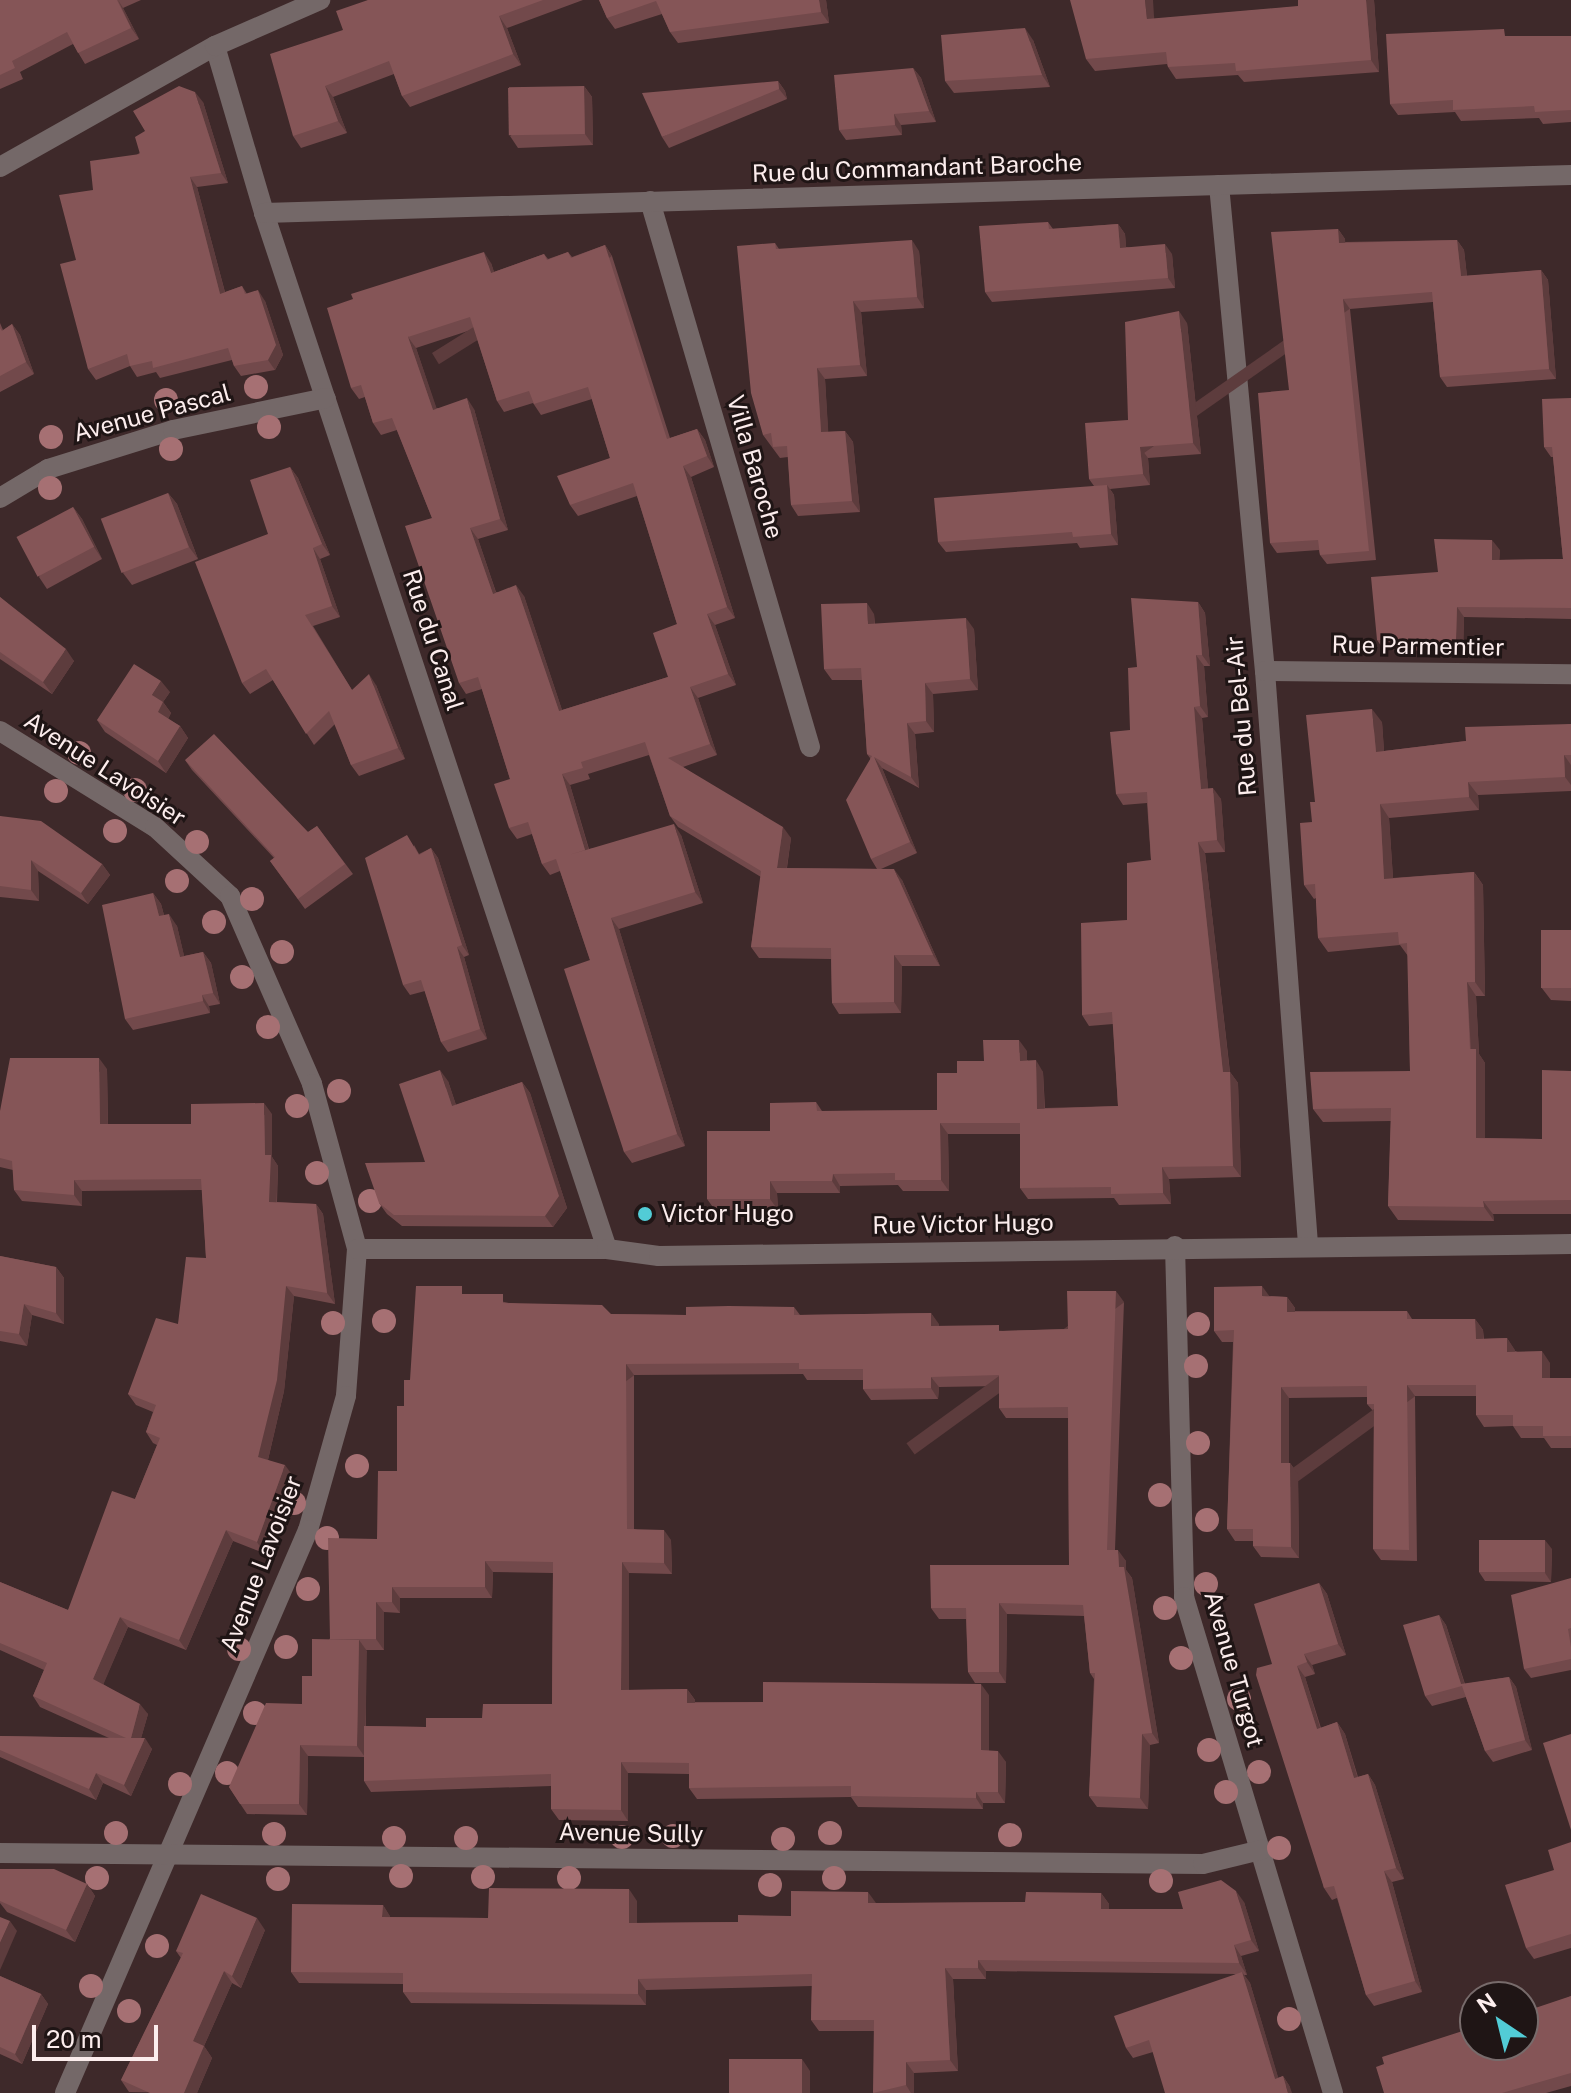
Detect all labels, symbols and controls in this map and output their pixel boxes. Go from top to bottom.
street label: Rue du Commandant Baroche [751,148,1083,188]
street label: Avenue Pascal [70,378,234,448]
street label: Villa Baroche [721,392,789,542]
street label: Rue du Canal [397,565,469,715]
street label: Rue Parmentier [1331,630,1505,662]
street label: Rue du Bel-Air [1220,635,1262,797]
street label: Avenue Lavoisier [19,706,191,832]
place label: Victor Hugo [661,1200,794,1228]
marker: Victor Hugo [636,1205,654,1223]
street label: Rue Victor Hugo [872,1208,1054,1240]
street label: Avenue Lavoisier [214,1472,308,1656]
street label: Avenue Turgot [1198,1588,1270,1750]
street label: Avenue Sully [558,1817,704,1849]
north arrow [1459,1981,1539,2061]
text: N [1472,1987,1501,2019]
scale bar [36,2009,162,2059]
text: 20 m [46,2025,102,2053]

